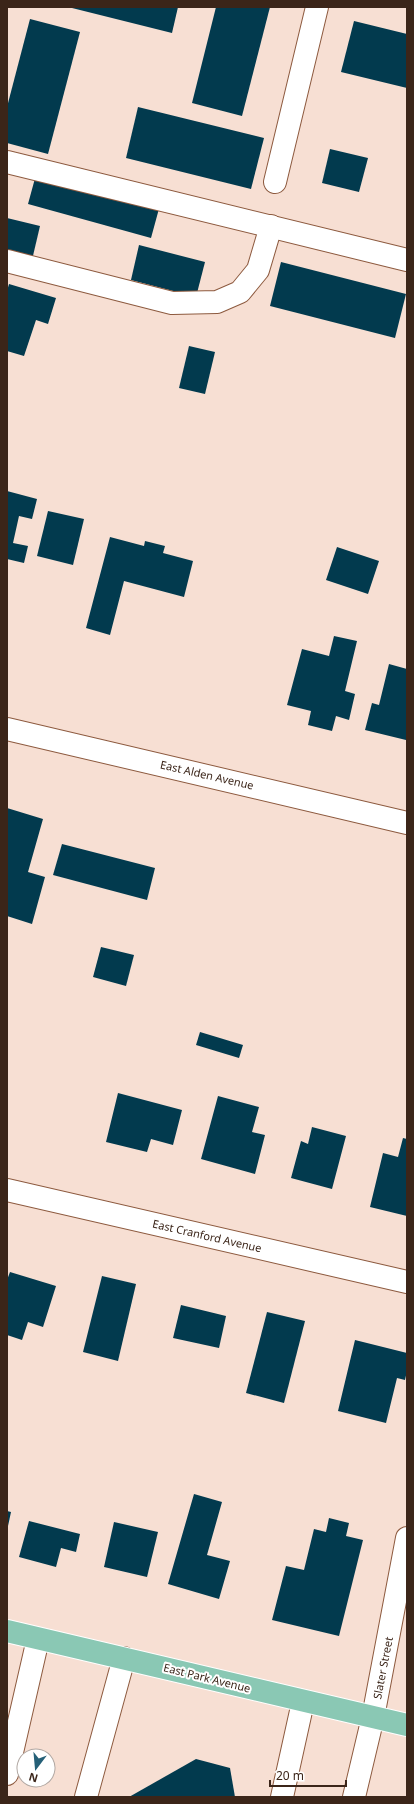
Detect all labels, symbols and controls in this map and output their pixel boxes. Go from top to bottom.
street label: East Alden Avenue [159,756,255,793]
street label: East Cranford Avenue [151,1216,263,1255]
street label: Slater Street [369,1635,396,1700]
street label: East Park Avenue [162,1659,252,1696]
north arrow [16,1748,56,1788]
scale bar [270,1762,346,1788]
text: 20 m [276,1767,304,1784]
text: N [27,1770,39,1787]

